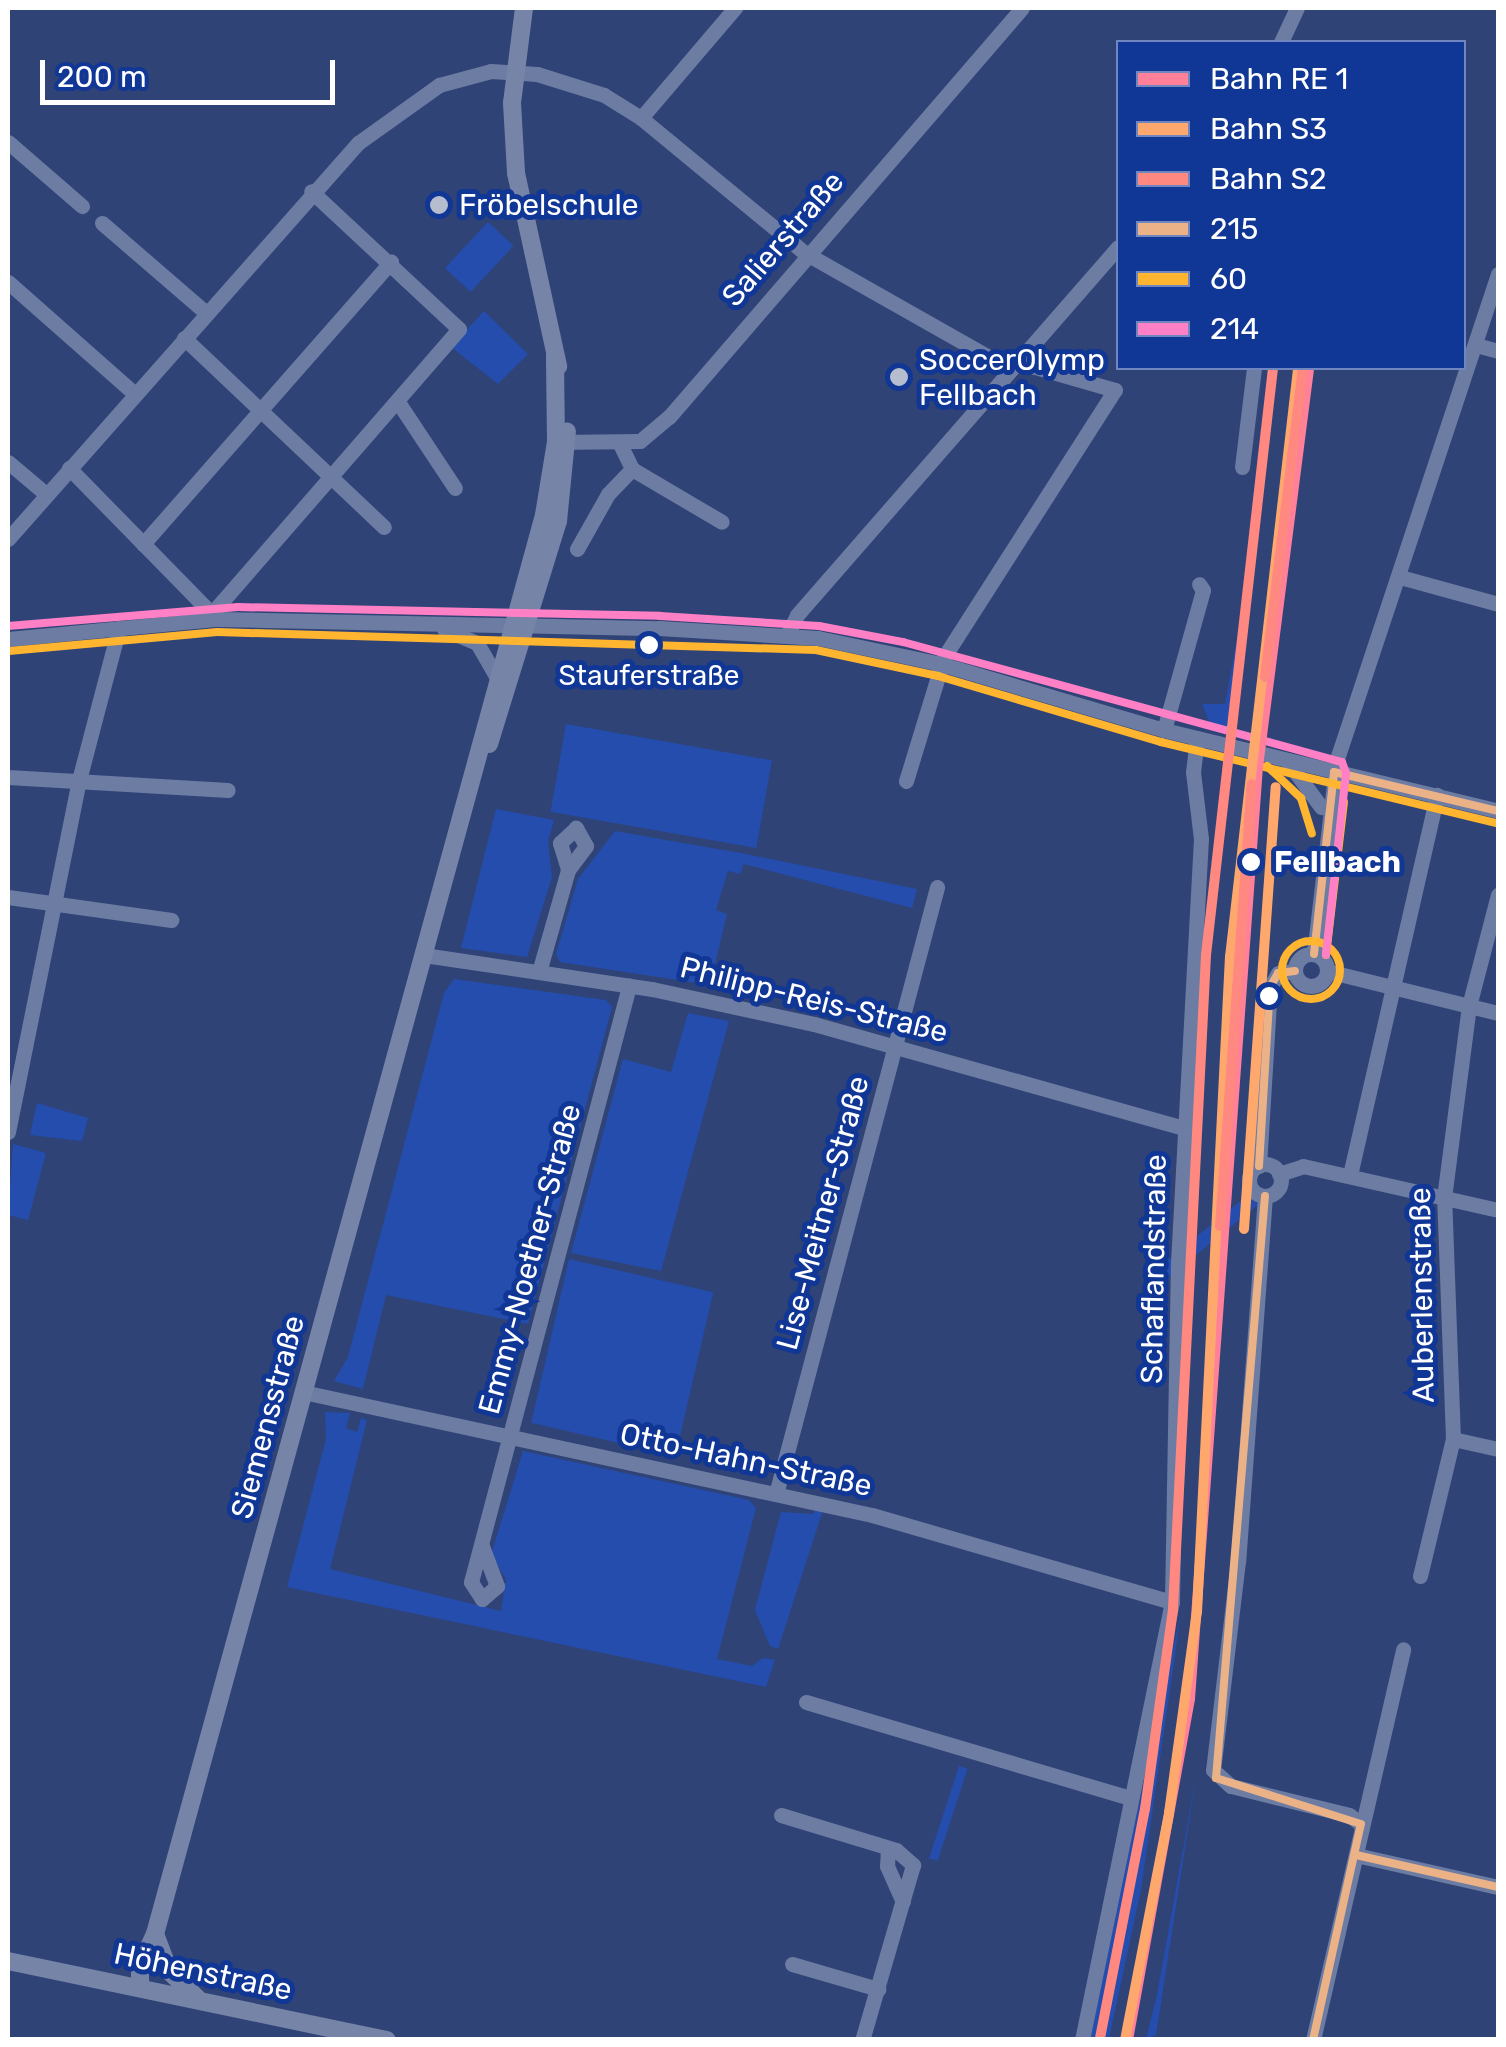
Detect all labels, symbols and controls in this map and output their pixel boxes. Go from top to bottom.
scale bar [45,40,340,102]
legend [1116,40,1466,370]
text: 200 m [57,59,147,95]
text: Bahn RE 1 [1210,61,1348,97]
text: Bahn S3 [1210,111,1327,147]
text: Bahn S2 [1210,161,1327,197]
street label: Salierstraße [715,164,851,314]
place label: Fröbelschule [459,187,639,223]
marker: Fröbelschule [428,194,450,216]
text: 215 [1210,211,1258,247]
text: 60 [1210,261,1247,297]
text: 214 [1210,311,1259,347]
place label: SoccerOlymp Fellbach [919,342,1105,412]
marker: SoccerOlymp Fellbach [888,366,910,388]
marker: Stauferstraße [639,635,659,655]
place label: Stauferstraße [559,659,739,693]
place label: Fellbach [1274,844,1401,880]
marker: Fellbach [1238,849,1264,875]
street label: Philipp-Reis-Straße [676,949,952,1051]
unlabelled marker [1259,986,1279,1006]
street label: Lise-Meitner-Straße [769,1072,877,1354]
street label: Emmy-Noether-Straße [471,1100,589,1418]
street label: Schaflandstraße [1134,1154,1174,1384]
street label: Auberlenstraße [1402,1187,1442,1403]
street label: Siemensstraße [224,1311,312,1523]
street label: Otto-Hahn-Straße [617,1416,875,1504]
street label: Höhenstraße [111,1936,295,2008]

